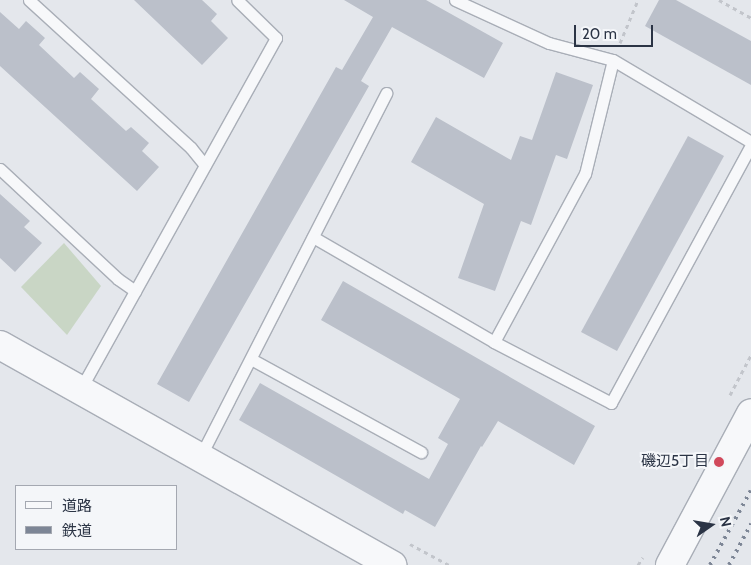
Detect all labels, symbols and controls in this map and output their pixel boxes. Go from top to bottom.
scale bar [576,15,655,47]
text: 20 m [582,25,617,43]
place label: 磯辺5丁目 [641,453,709,471]
marker: 磯辺5丁目 [713,456,725,468]
legend [15,485,178,550]
text: 道路 [62,497,92,515]
north arrow [686,500,736,550]
text: N [716,515,735,528]
text: 鉄道 [62,522,92,540]

